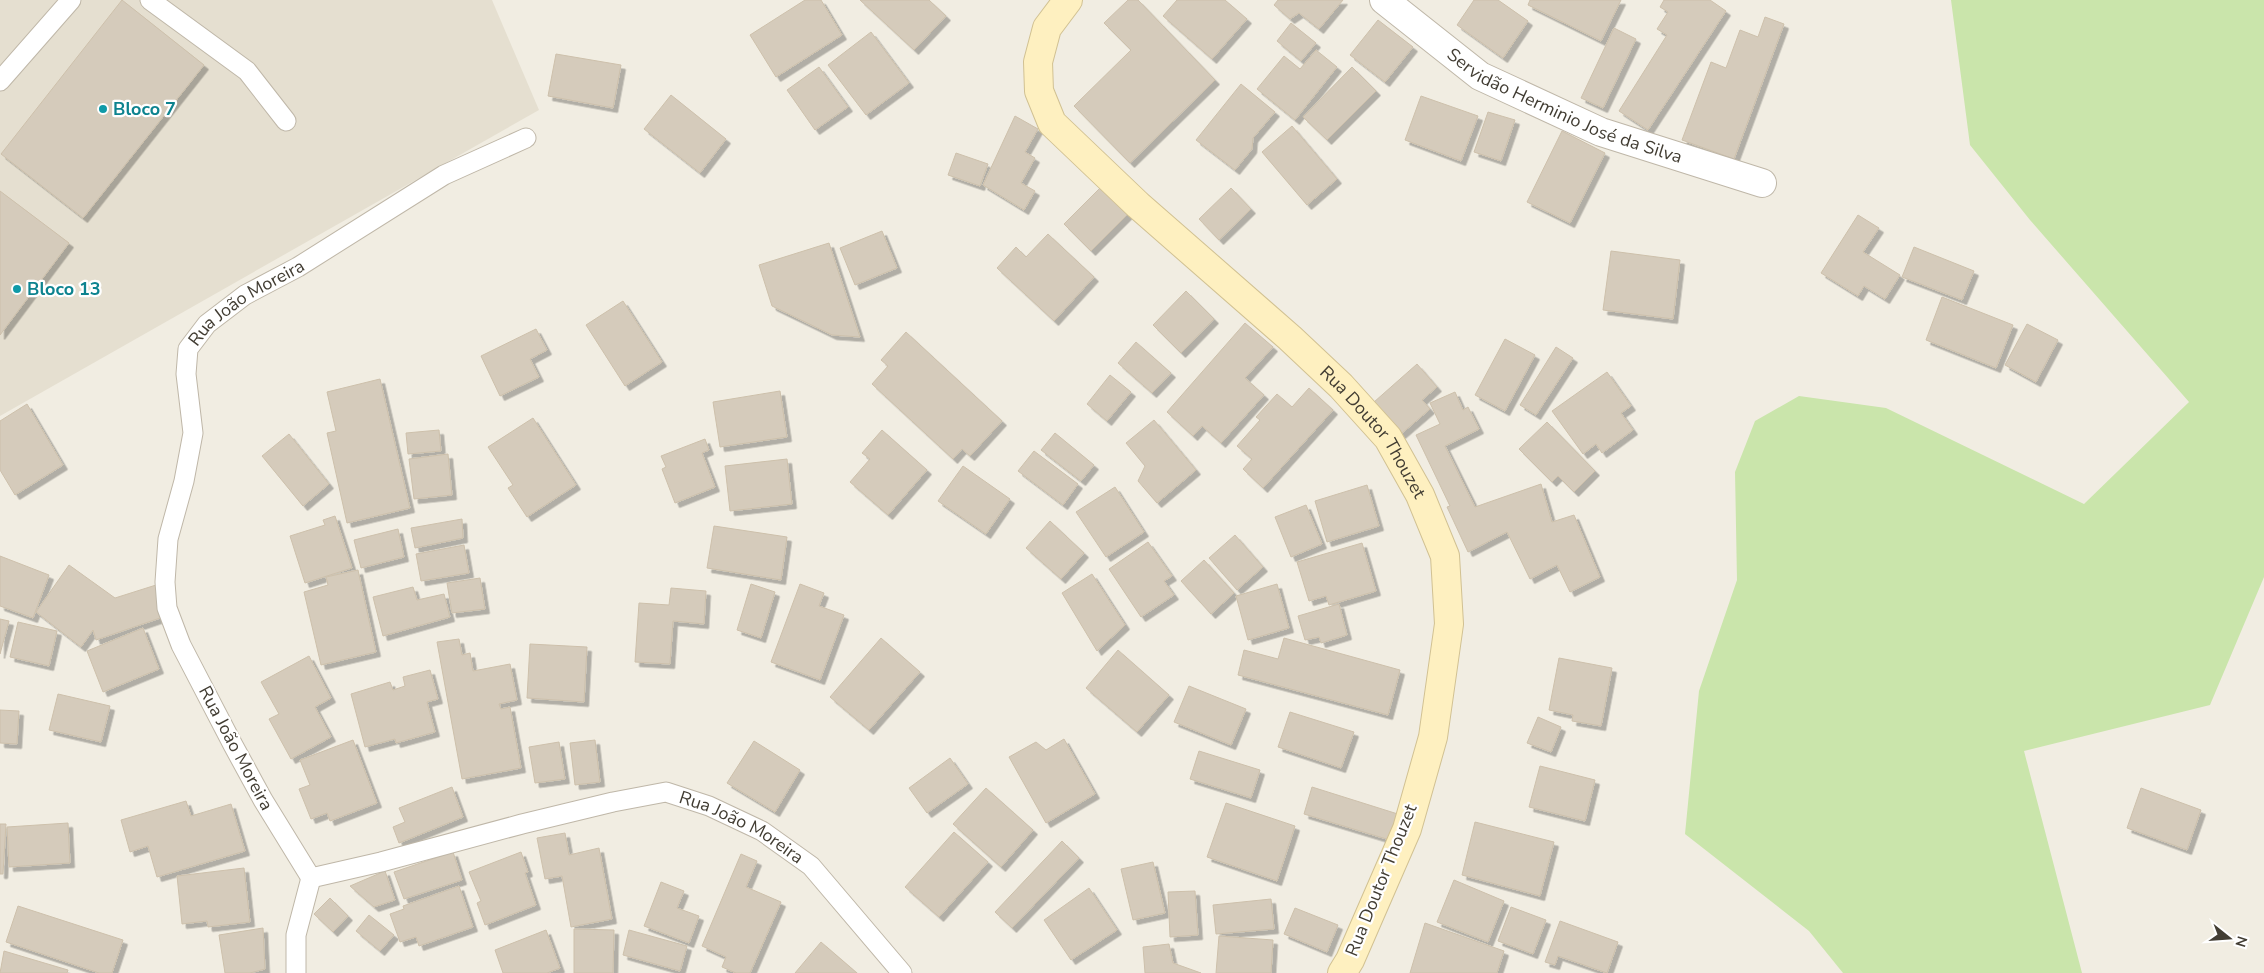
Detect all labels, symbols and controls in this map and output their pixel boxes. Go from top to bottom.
street label: Servidão Herminio José da Silva [1442,43,1685,169]
place label: Bloco 7 [113,97,176,121]
marker: Bloco 7 [97,103,109,115]
street label: Rua João Moreira [183,254,309,351]
place label: Bloco 13 [27,277,101,301]
marker: Bloco 13 [11,283,23,295]
street label: Rua Doutor Thouzet [1315,360,1432,503]
street label: Rua João Moreira [193,682,279,814]
street label: Rua João Moreira [676,785,809,869]
street label: Rua Doutor Thouzet [1339,800,1423,960]
north arrow [2204,913,2254,963]
text: N [2230,934,2252,949]

